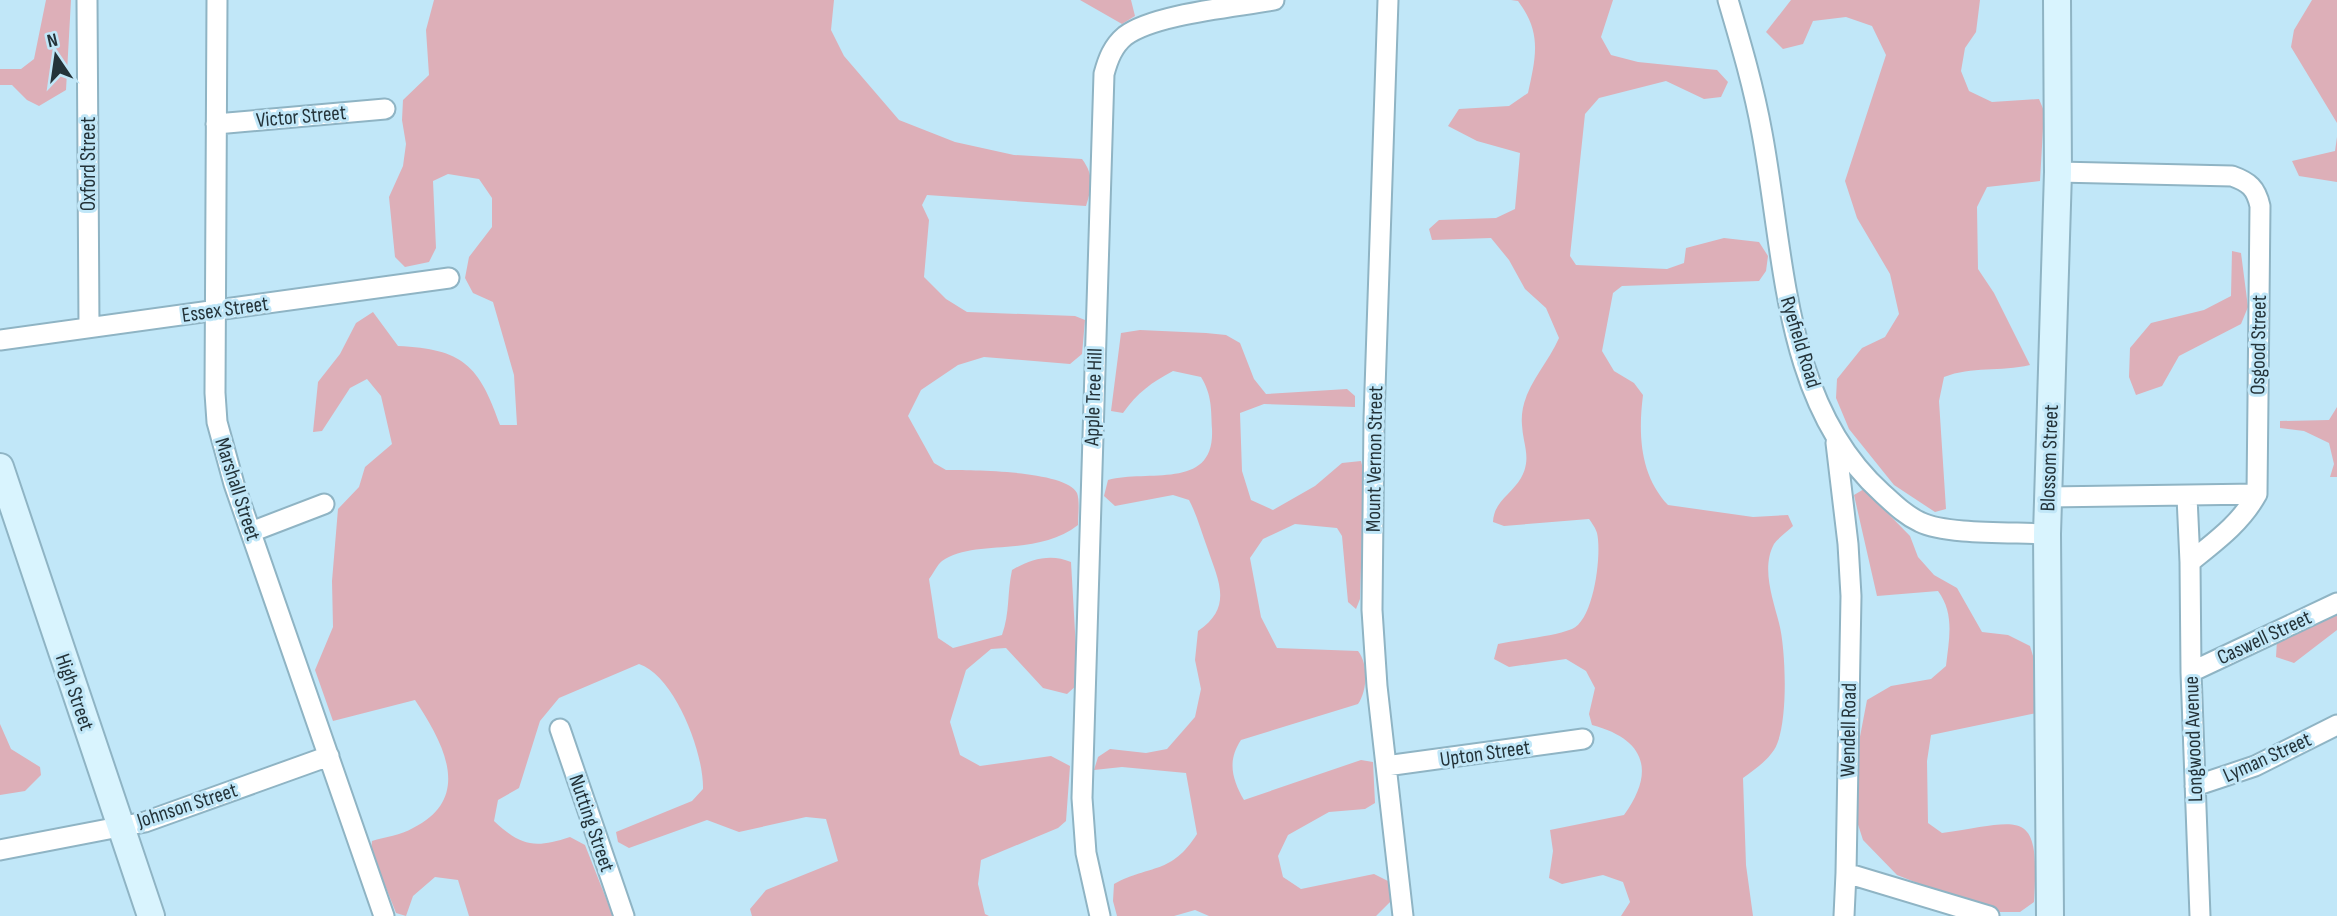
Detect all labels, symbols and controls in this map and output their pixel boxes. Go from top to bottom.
north arrow [21,21,91,91]
text: N [45,29,60,53]
street label: Victor Street [255,100,347,133]
street label: Oxford Street [76,117,101,211]
street label: Essex Street [180,291,270,328]
street label: Ryefield Road [1775,293,1826,391]
street label: Osgood Street [2245,295,2272,395]
street label: Apple Tree Hill [1079,348,1108,447]
street label: Mount Vernon Street [1361,386,1388,532]
street label: Blossom Street [2035,404,2064,512]
street label: Marshall Street [209,435,266,544]
street label: Caswell Street [2213,605,2315,670]
street label: High Street [50,650,99,734]
street label: Longwood Avenue [2179,676,2208,802]
street label: Wendell Road [1835,683,1862,777]
street label: Lyman Street [2219,727,2315,788]
street label: Upton Street [1438,735,1532,772]
street label: Nutting Street [563,771,620,875]
street label: Johnson Street [133,778,240,834]

